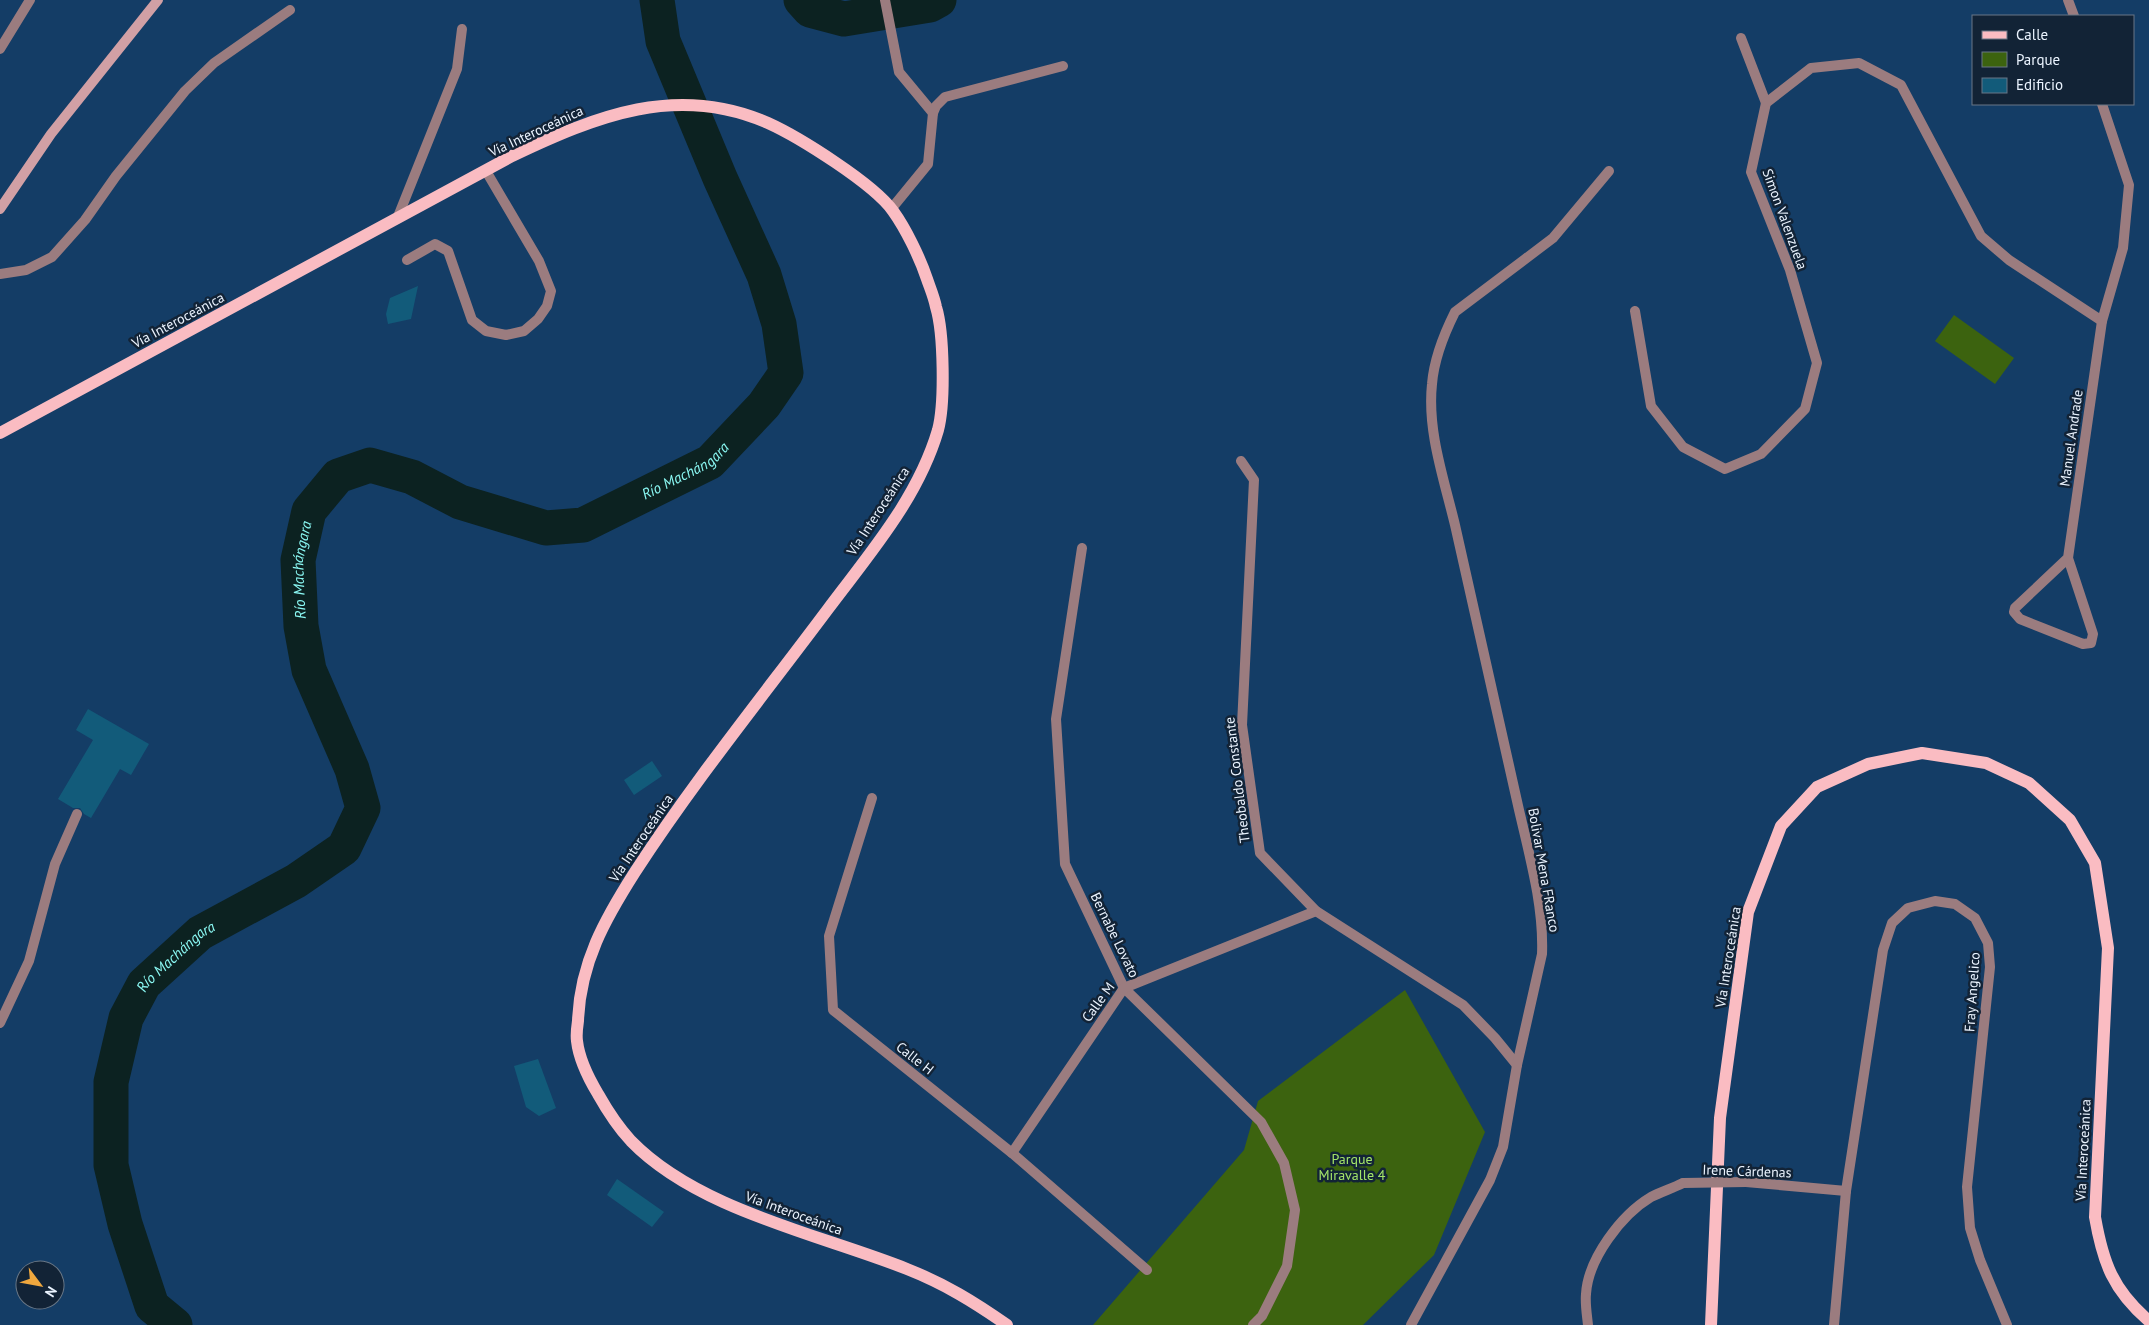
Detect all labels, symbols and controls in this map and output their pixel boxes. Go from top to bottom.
legend [1972,15,2134,105]
text: Calle [2016,25,2048,44]
text: Parque [2016,50,2060,69]
text: Edificio [2016,75,2063,94]
street label: Vía Interoceánica [485,101,586,161]
street label: Simon Valenzuela [1758,166,1812,272]
street label: Vía Interoceánica [128,288,227,352]
street label: Manuel Andrade [2055,388,2087,488]
water label: Río Machángara [638,437,733,503]
street label: Vía Interoceánica [842,463,913,560]
water label: Río Machángara [288,518,316,620]
street label: Theobaldo Constante [1220,716,1254,844]
street label: Vía Interoceánica [604,791,677,886]
street label: Bolivar Mena FRanco [1524,807,1564,933]
street label: Bernabe Lovato [1087,889,1143,981]
street label: Vía Interoceánica [1711,905,1745,1010]
water label: Río Machángara [132,916,219,995]
street label: Fray Angelico [1960,951,1984,1033]
street label: Calle M [1078,979,1118,1025]
street label: Calle H [892,1038,938,1078]
street label: Vía Interoceánica [2071,1098,2095,1202]
park label: Parque Miravalle 4 [1319,1150,1386,1184]
street label: Irene Cárdenas [1702,1160,1792,1182]
street label: Vía Interoceánica [742,1187,845,1239]
north arrow [15,1260,65,1310]
text: N [41,1283,61,1301]

